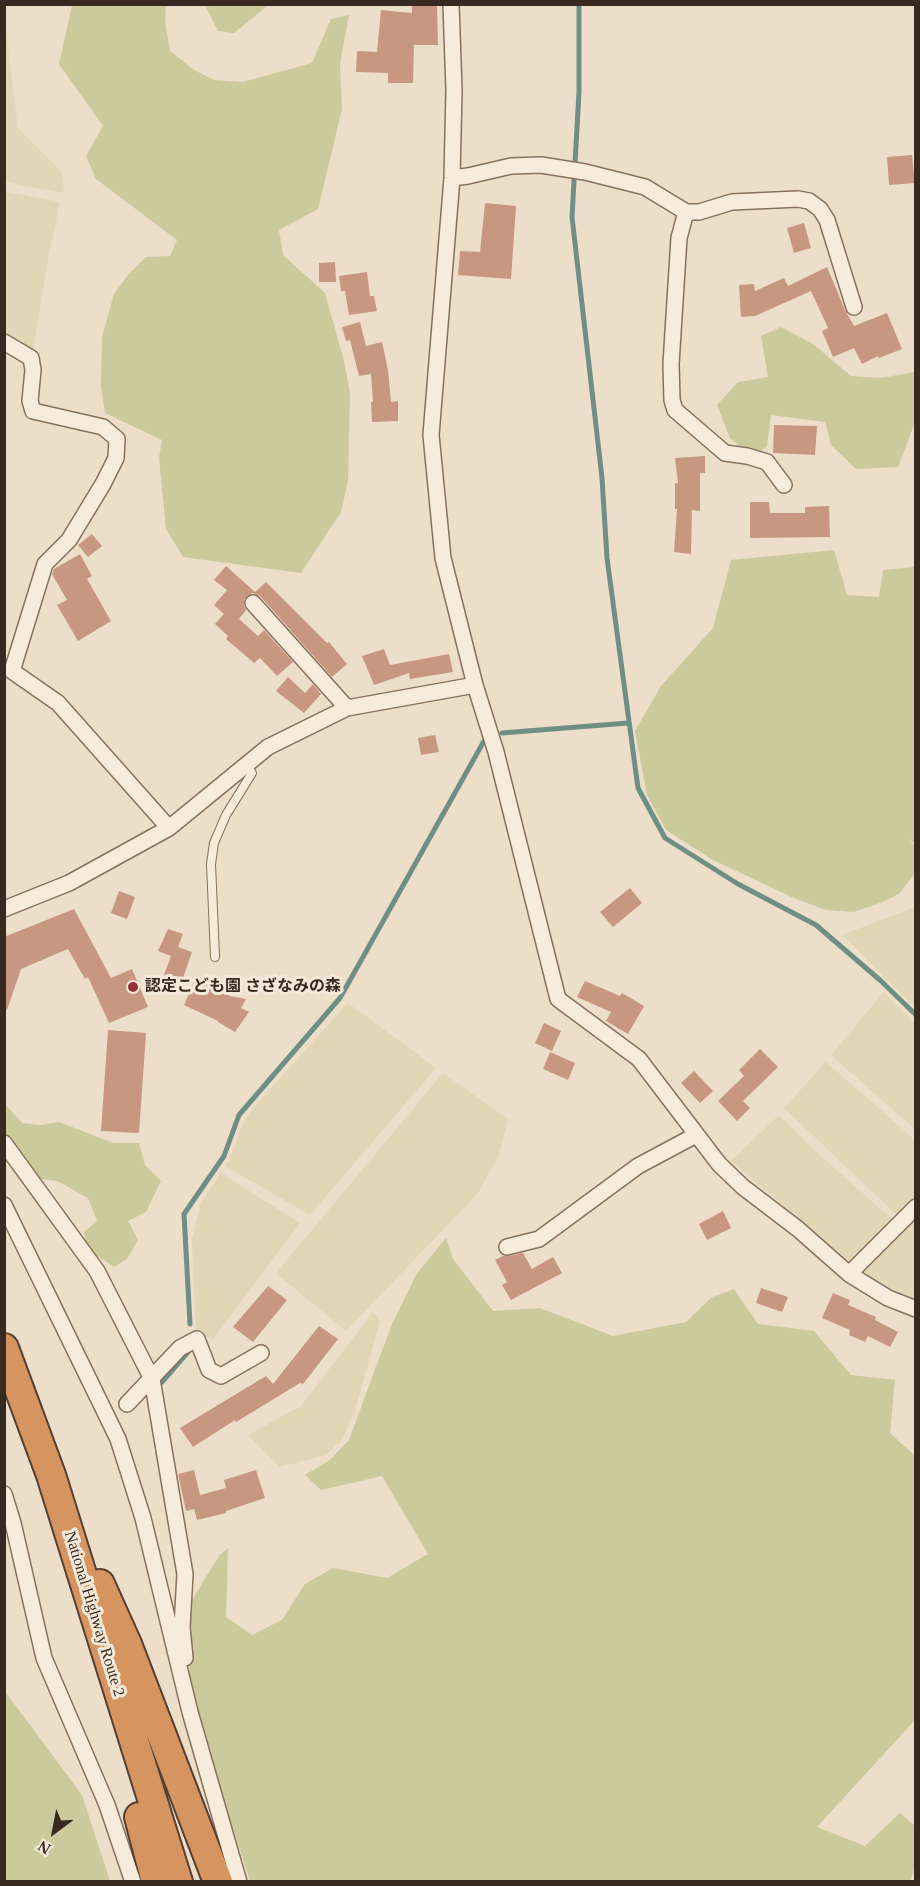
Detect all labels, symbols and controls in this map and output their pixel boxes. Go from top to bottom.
place label: 認定こども園 さざなみの森 [145,977,341,997]
marker: 認定こども園 さざなみの森 [126,980,140,994]
street label: National Highway Route 2 [60,1529,128,1699]
north arrow [24,1802,84,1862]
text: N [35,1837,54,1858]

